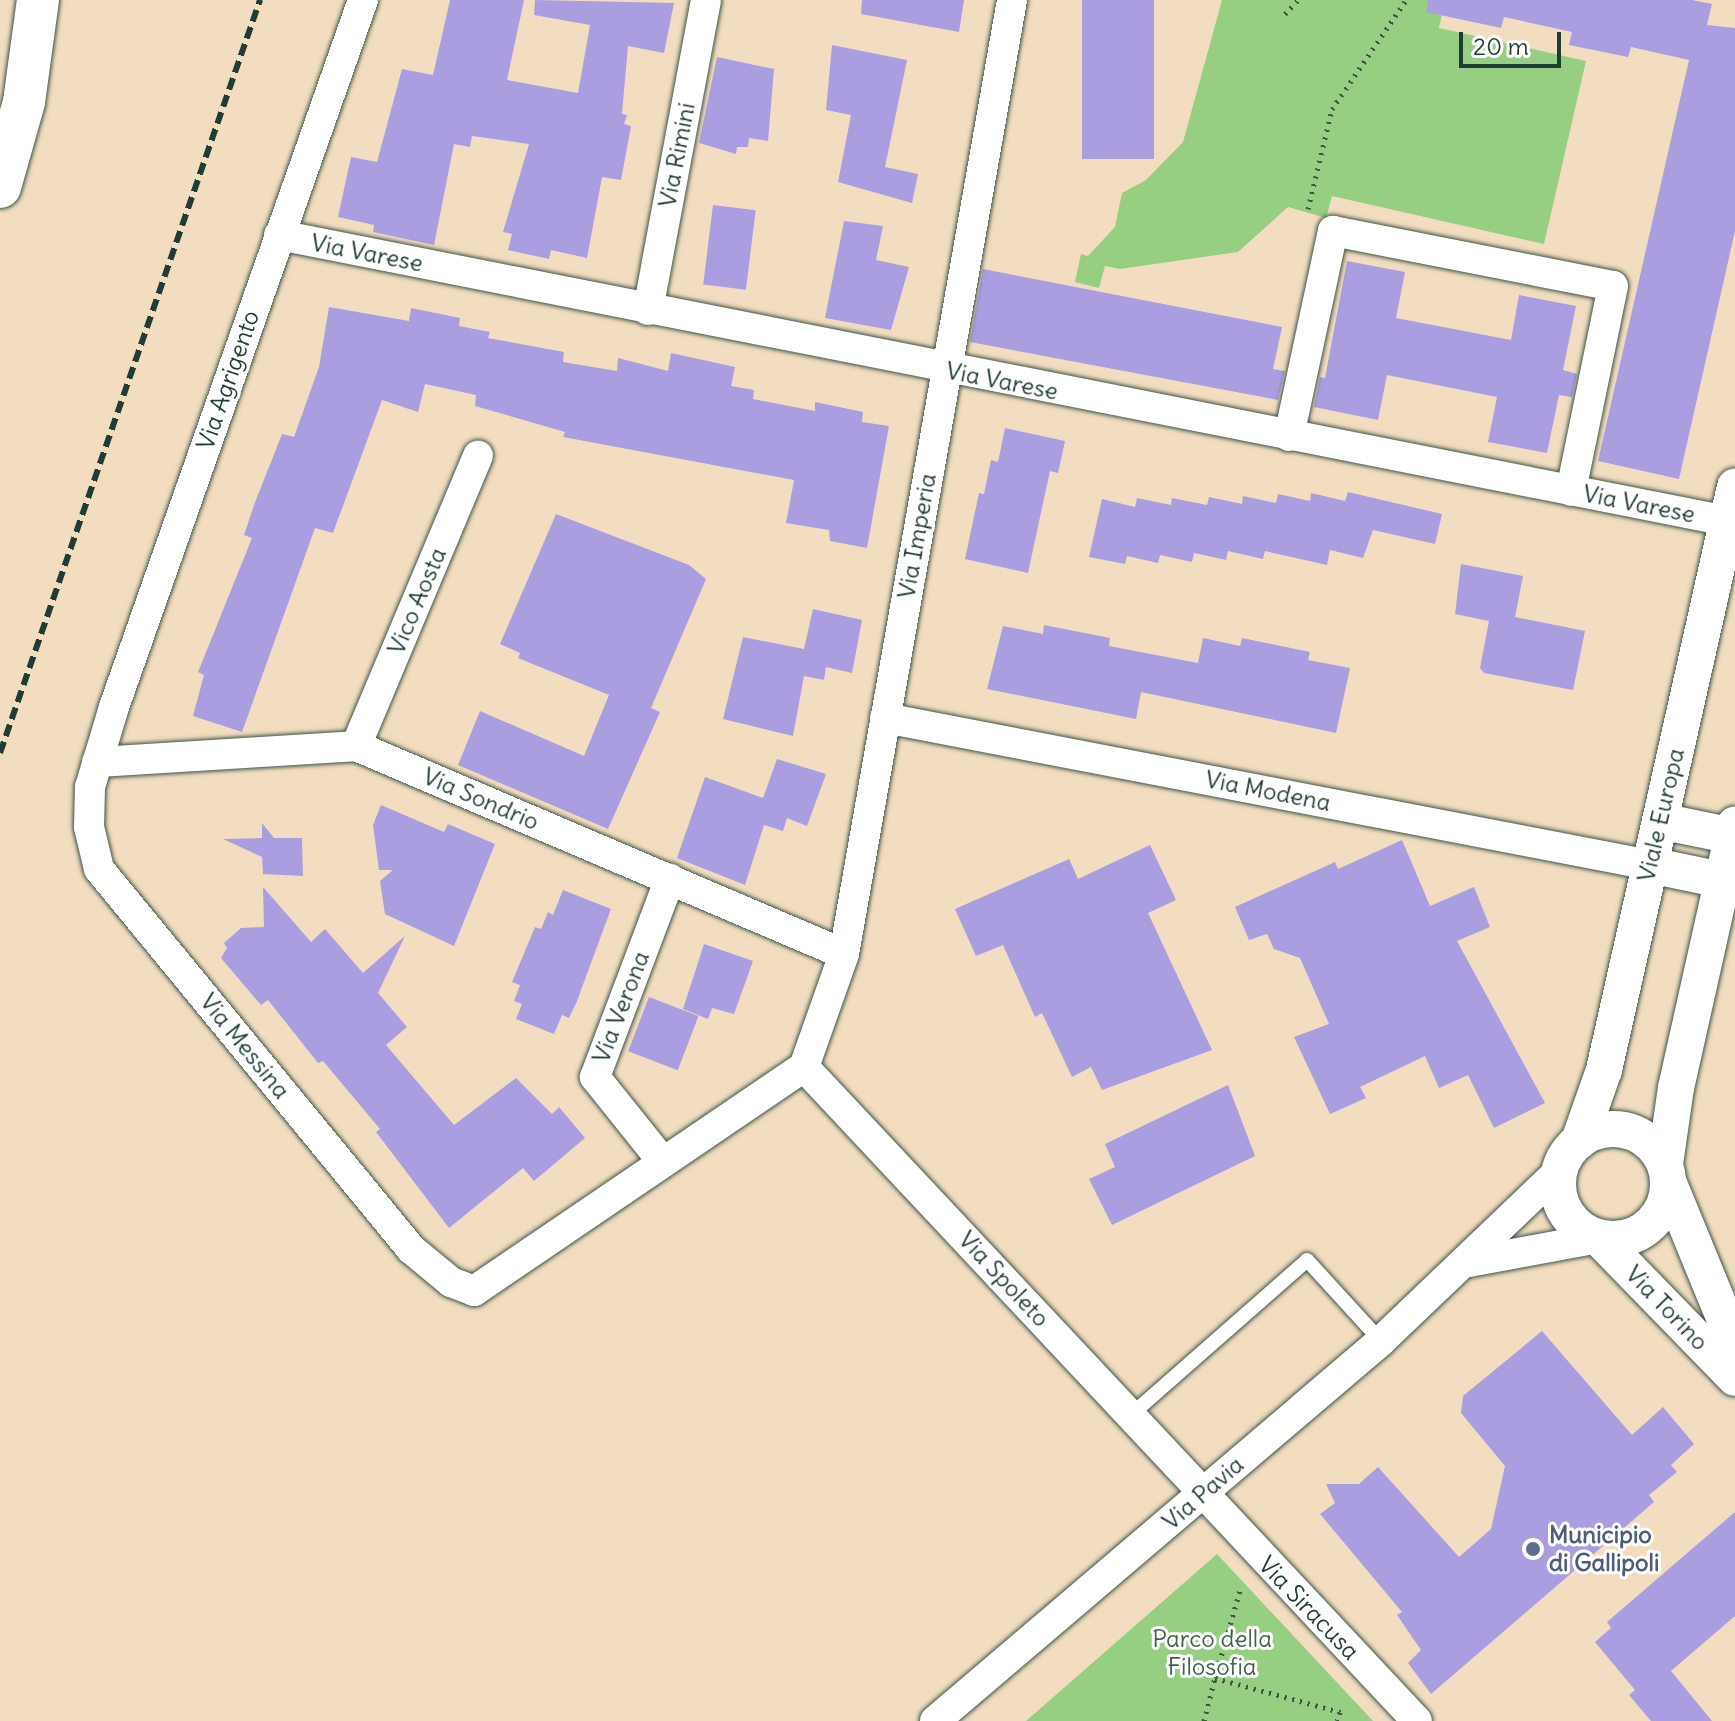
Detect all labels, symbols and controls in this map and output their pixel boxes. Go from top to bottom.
scale bar [1463,16,1565,66]
text: 20 m [1473,31,1529,61]
street label: Via Rimini [653,100,701,210]
street label: Via Varese [309,228,425,278]
street label: Via Agrigento [191,307,265,453]
street label: Via Varese [944,356,1060,406]
street label: Via Imperia [892,471,942,601]
street label: Via Varese [1581,479,1697,529]
street label: Vico Aosta [382,543,452,659]
street label: Viale Europa [1632,745,1690,885]
street label: Via Sondrio [419,762,543,836]
street label: Via Modena [1203,765,1333,817]
street label: Via Verona [587,947,655,1067]
street label: Via Messina [194,988,296,1104]
street label: Via Spoleto [952,1225,1056,1333]
street label: Via Torino [1620,1260,1714,1356]
street label: Via Pavia [1157,1450,1249,1536]
place label: Municipio di Gallipoli [1549,1521,1659,1577]
marker: Municipio di Gallipoli [1524,1540,1542,1558]
street label: Via Siracusa [1253,1550,1365,1666]
park label: Parco della Filosofia [1152,1625,1272,1681]

